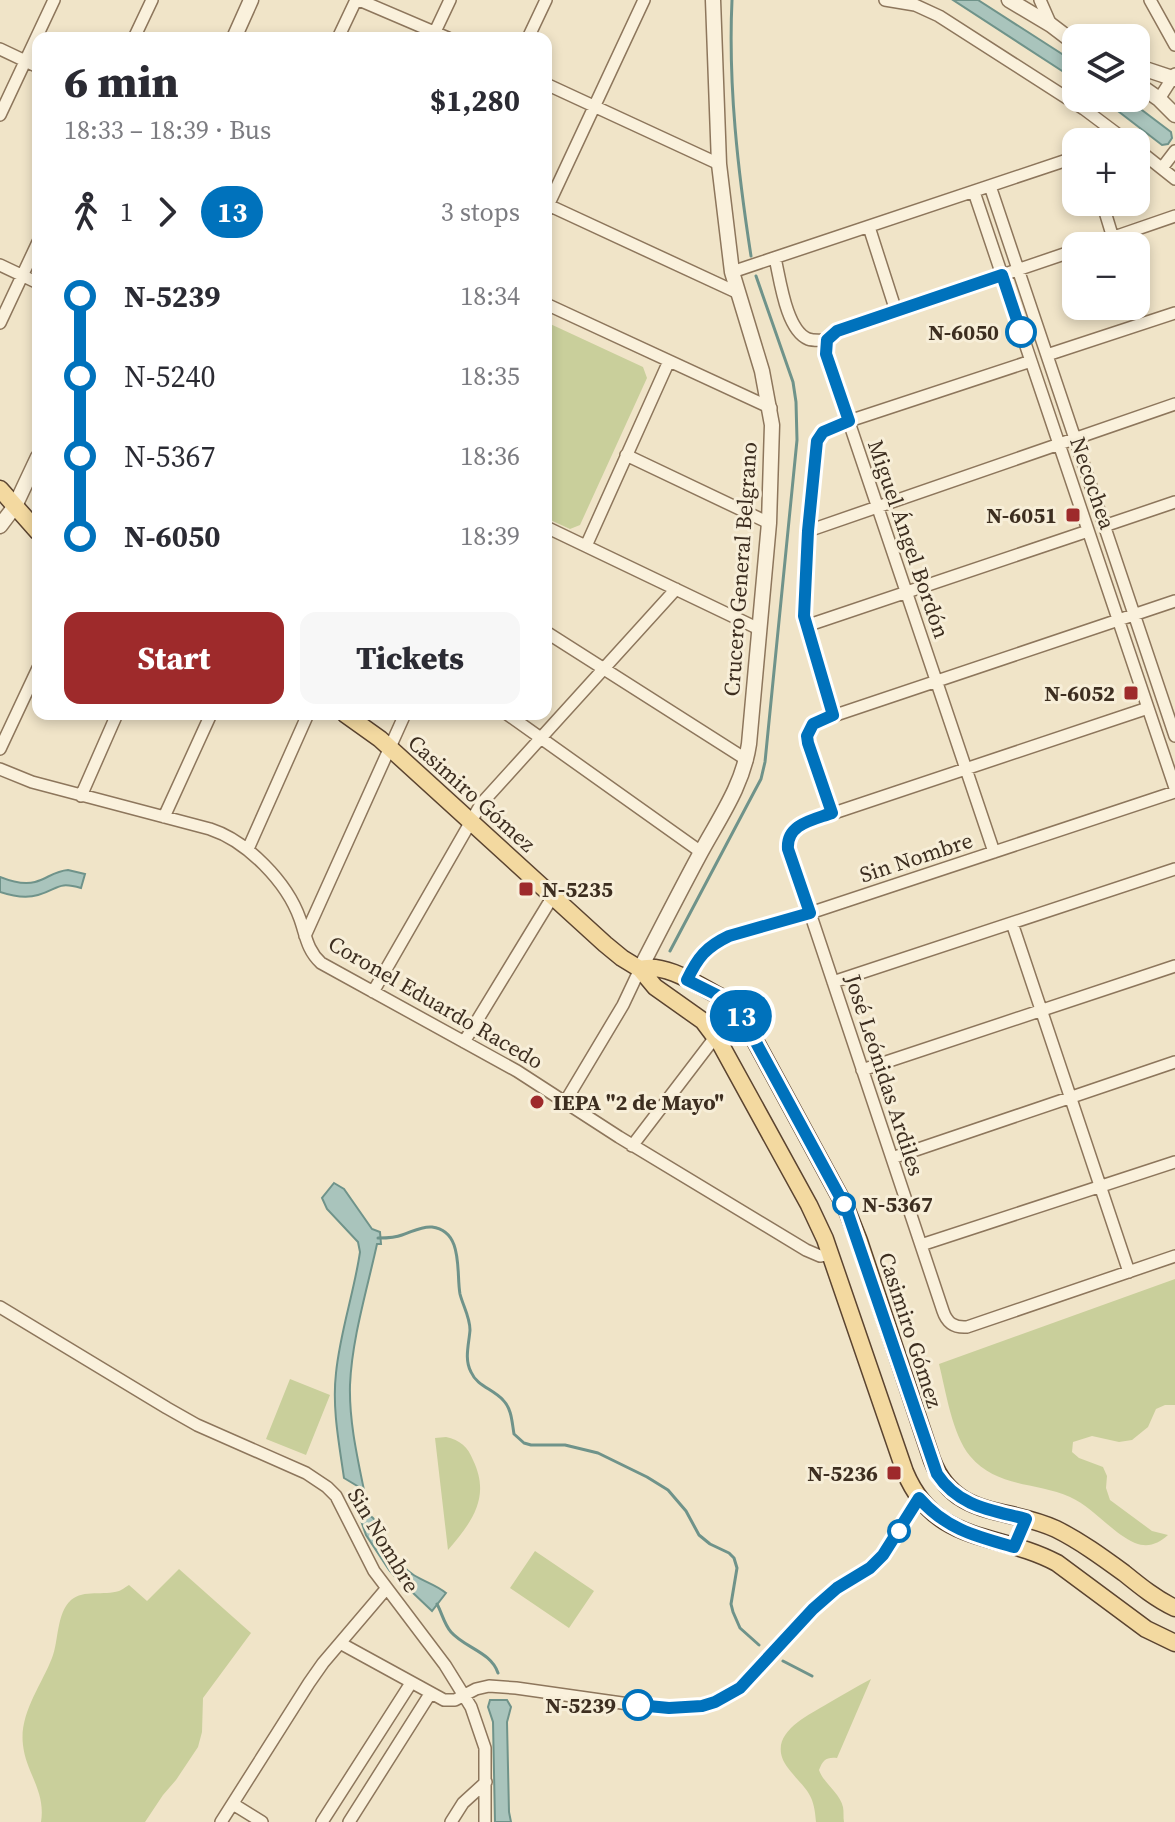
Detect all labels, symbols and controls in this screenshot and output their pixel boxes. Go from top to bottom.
map controls [1062,24,1150,320]
button: layers [1062,24,1150,112]
text: 6 min [64,51,179,112]
text: $1,280 [430,80,520,121]
text: 18:33 – 18:39 · Bus [64,112,271,148]
button: + [1062,128,1150,216]
icon: walk [64,190,108,234]
icon: forward [145,190,189,234]
text: 13 [217,193,247,231]
text: 1 [120,194,133,230]
text: 3 stops [441,194,520,230]
button: − [1062,232,1150,320]
text: N-5239 [124,276,221,317]
text: 18:34 [460,278,520,314]
place label: N-6050 [928,317,999,347]
marker: N-6050 [1006,317,1036,347]
text: N-5240 [124,356,215,397]
text: 18:35 [460,358,520,394]
street label: Necochea [1063,433,1123,534]
text: N-5367 [124,436,215,477]
street label: Miguel Ángel Bordón [861,436,957,642]
text: 18:36 [460,438,520,474]
street label: Crucero General Belgrano [716,441,764,697]
place label: N-6051 [986,500,1057,530]
marker: N-6051 [1064,506,1082,524]
text: N-6050 [124,516,221,557]
text: 18:39 [460,518,520,554]
button: Start [64,612,284,704]
button: Tickets [300,612,520,704]
place label: N-6052 [1044,678,1115,708]
marker: N-6052 [1122,684,1140,702]
street label: Casimiro Gómez [402,728,542,858]
street label: Sin Nombre [856,825,976,889]
place label: N-5235 [542,874,613,904]
marker: N-5235 [517,880,535,898]
street label: Coronel Eduardo Racedo [323,928,549,1076]
street label: José Leónidas Ardiles [838,969,932,1180]
line badge: 13 [705,990,777,1042]
text: 13 [726,997,756,1035]
place label: IEPA "2 de Mayo" [553,1087,724,1117]
marker: IEPA "2 de Mayo" [528,1093,546,1111]
place label: N-5367 [862,1189,933,1219]
marker: N-5367 [833,1193,855,1215]
street label: Casimiro Gómez [872,1248,950,1412]
place label: N-5236 [807,1458,878,1488]
marker: N-5236 [885,1464,903,1482]
street label: Sin Nombre [341,1482,427,1598]
unlabelled marker [888,1520,910,1542]
place label: N-5239 [545,1690,616,1720]
marker: N-5239 [623,1690,653,1720]

